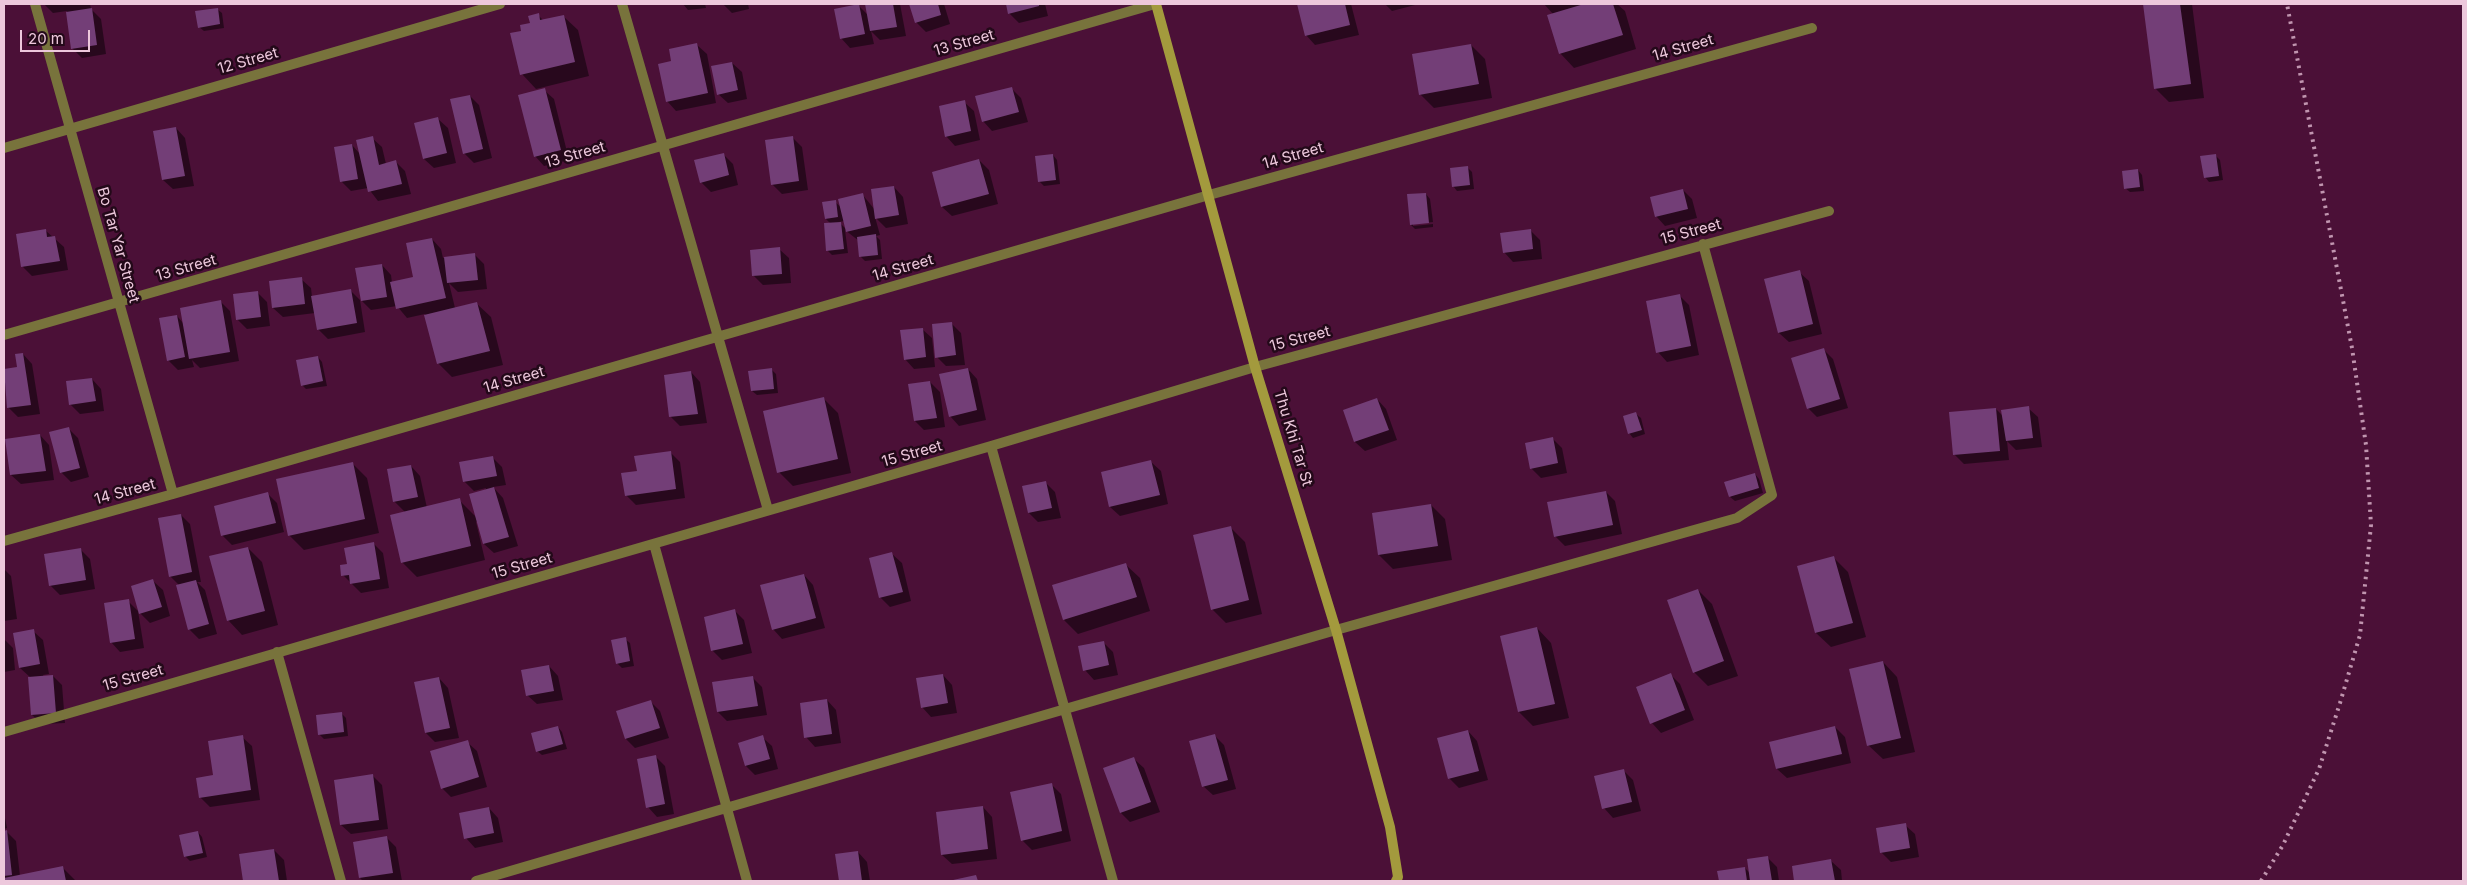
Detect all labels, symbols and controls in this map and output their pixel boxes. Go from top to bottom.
scale bar [22,20,92,52]
street label: 13 Street [932,26,996,60]
text: 20 m [28,29,64,48]
street label: 14 Street [1651,31,1715,65]
street label: 12 Street [216,44,280,78]
street label: 13 Street [543,138,607,172]
street label: 14 Street [1261,139,1325,173]
street label: Bo Tar Yar Street [93,185,143,305]
street label: 15 Street [1659,215,1723,249]
street label: 13 Street [154,251,218,285]
street label: 14 Street [871,251,935,285]
street label: 15 Street [1268,322,1332,356]
street label: 14 Street [482,363,546,397]
street label: Thu Khi Tar St [1270,388,1316,488]
street label: 15 Street [880,437,944,471]
street label: 14 Street [93,475,157,509]
street label: 15 Street [490,549,554,583]
street label: 15 Street [101,661,165,695]

